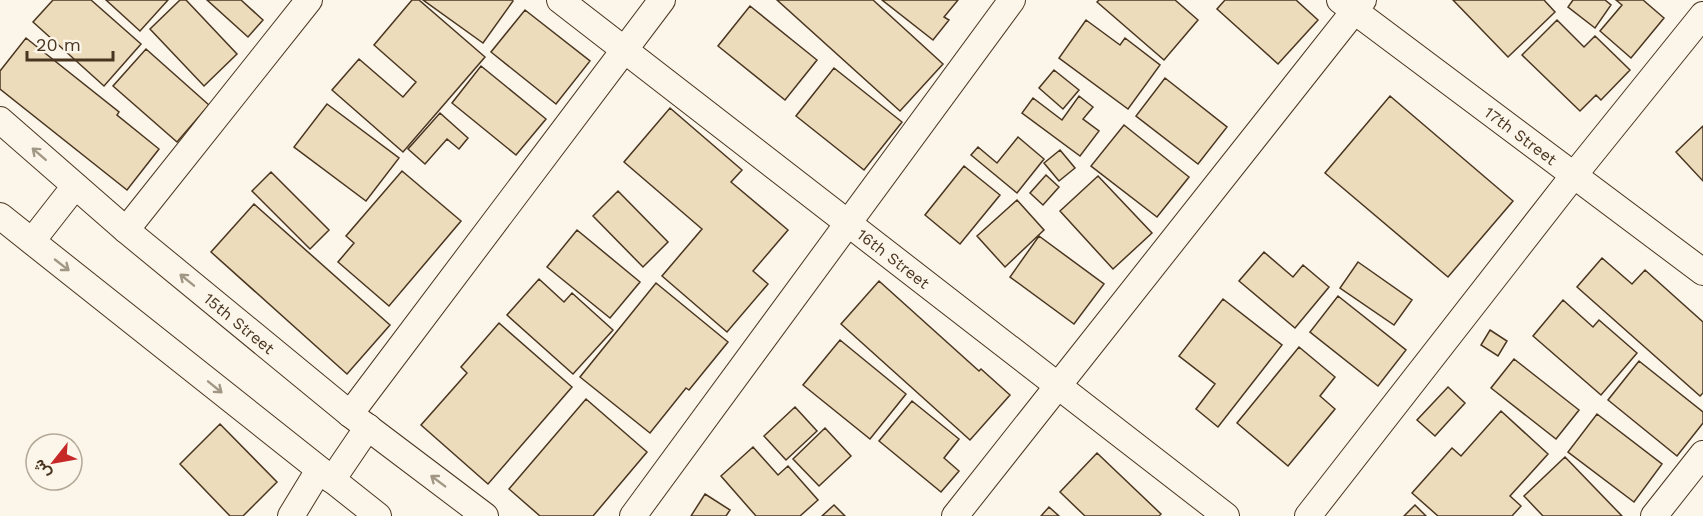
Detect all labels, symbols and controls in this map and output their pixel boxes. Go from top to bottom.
scale bar [27,24,112,62]
text: 20 m [36,34,81,55]
street label: 17th Street [1481,102,1561,169]
one-way arrow [31,147,46,161]
street label: 16th Street [854,225,934,293]
one-way arrow [54,259,70,271]
one-way arrow [179,274,195,287]
street label: 15th Street [200,289,279,358]
one-way arrow [207,380,223,393]
north arrow [24,432,84,492]
text: ش [28,456,55,483]
one-way arrow [430,474,446,487]

